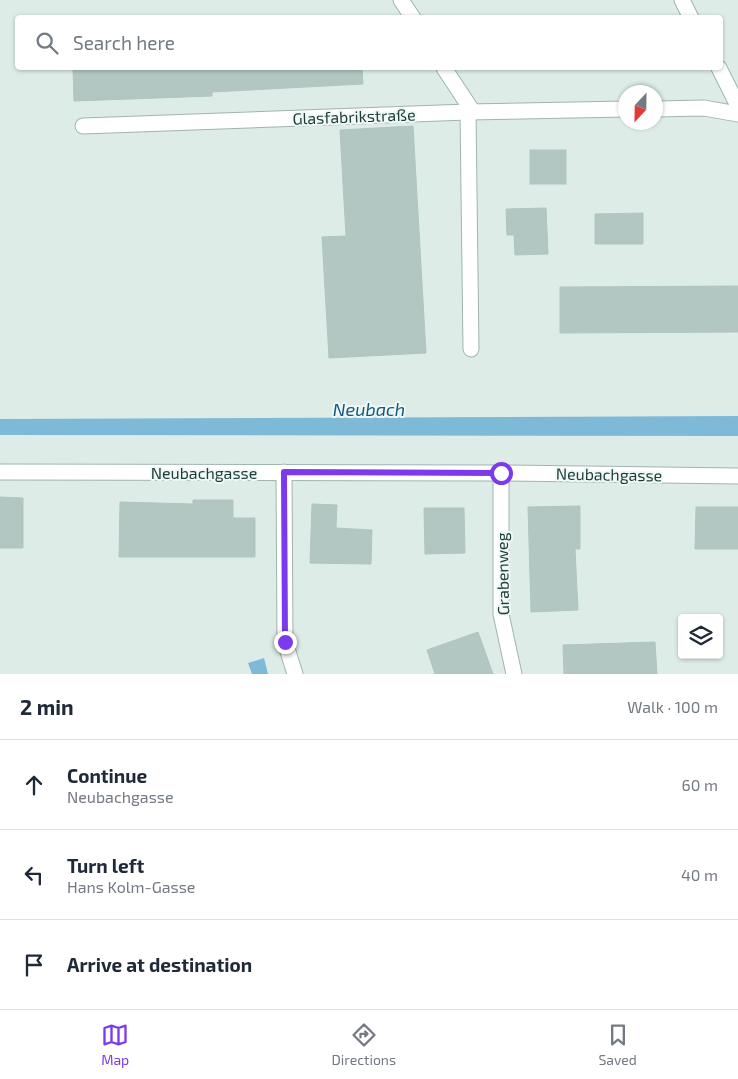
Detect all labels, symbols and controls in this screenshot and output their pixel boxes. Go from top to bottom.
search box [15,15,723,70]
icon: search [33,29,61,57]
text: Search here [73,31,175,54]
north arrow [618,85,663,130]
street label: Glasfabrikstraße [292,104,416,128]
water label: Neubach [333,398,405,420]
route start [490,462,513,485]
street label: Neubachgasse [151,463,257,482]
street label: Neubachgasse [556,464,662,484]
street label: Grabenweg [492,532,512,616]
map controls [678,614,723,659]
button: layers [678,614,723,659]
route end [274,631,297,654]
text: 2 min [20,694,74,719]
text: Walk · 100 m [627,697,718,716]
text: Continue [67,764,147,787]
icon: ahead [20,771,48,799]
text: 60 m [682,775,718,794]
text: Neubachgasse [67,787,174,806]
text: Turn left [67,854,144,877]
icon: left [20,861,48,889]
text: 40 m [681,865,718,884]
text: Hans Kolm-Gasse [67,877,195,896]
icon: arrive [20,951,48,979]
text: Arrive at destination [67,953,252,976]
tab: Map [101,1021,129,1068]
tab: Directions [332,1021,396,1068]
tab: Saved [598,1021,637,1068]

